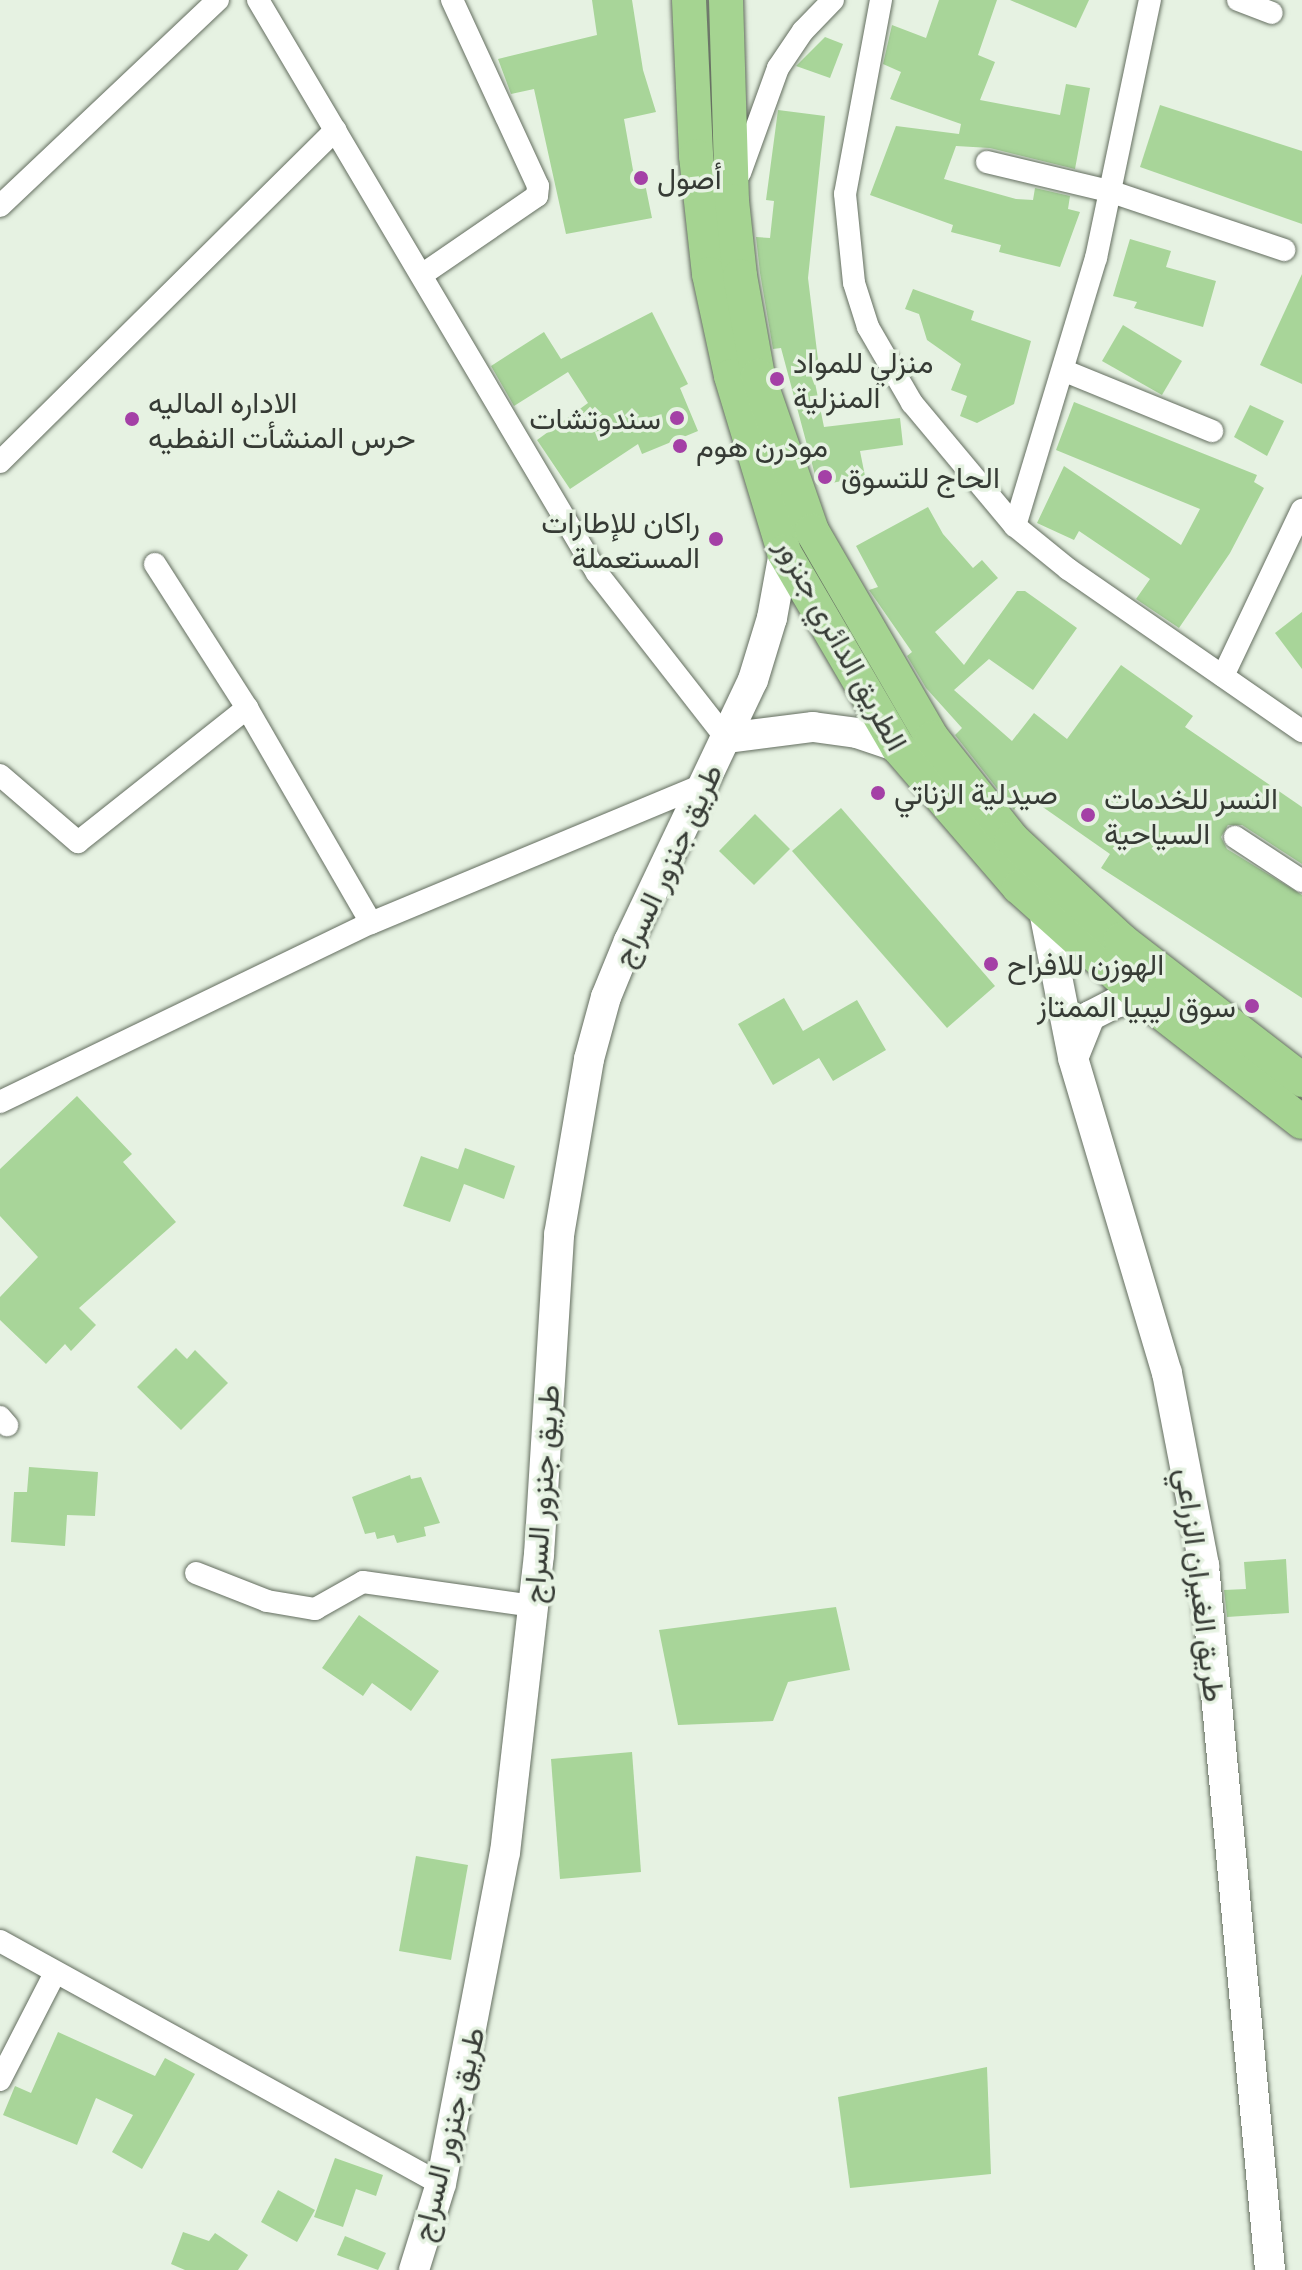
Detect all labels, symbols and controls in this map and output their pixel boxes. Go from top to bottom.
place label: أصول [657,160,722,196]
marker: أصول [632,169,650,187]
place label: منزلي للمواد المنزلية [793,344,933,414]
marker: منزلي للمواد المنزلية [768,370,786,388]
place label: الاداره الماليه حرس المنشأت النفطيه [148,384,416,454]
place label: سندوتشات [529,400,661,436]
marker: سندوتشات [668,409,686,427]
marker: الاداره الماليه حرس المنشأت النفطيه [123,410,141,428]
place label: مودرن هوم [696,428,828,464]
marker: مودرن هوم [671,437,689,455]
place label: الحاج للتسوق [841,459,1000,495]
marker: الحاج للتسوق [816,468,834,486]
place label: راكان للإطارات المستعملة [541,504,700,574]
marker: راكان للإطارات المستعملة [707,530,725,548]
street label: الطريق الدائري جنزور [768,531,916,757]
street label: طريق جنزور السراج [604,758,730,972]
place label: صيدلية الزناتي [894,775,1058,811]
place label: النسر للخدمات السياحية [1104,780,1278,850]
marker: صيدلية الزناتي [869,784,887,802]
marker: النسر للخدمات السياحية [1079,806,1097,824]
place label: الهوزن للافراح [1007,946,1164,982]
marker: الهوزن للافراح [982,955,1000,973]
place label: سوق ليبيا الممتاز [1037,988,1236,1024]
marker: سوق ليبيا الممتاز [1243,997,1261,1015]
street label: طريق جنزور السراج [515,1383,567,1605]
street label: طريق الغيران الزراعي [1169,1466,1233,1704]
street label: طريق جنزور السراج [404,2023,492,2245]

